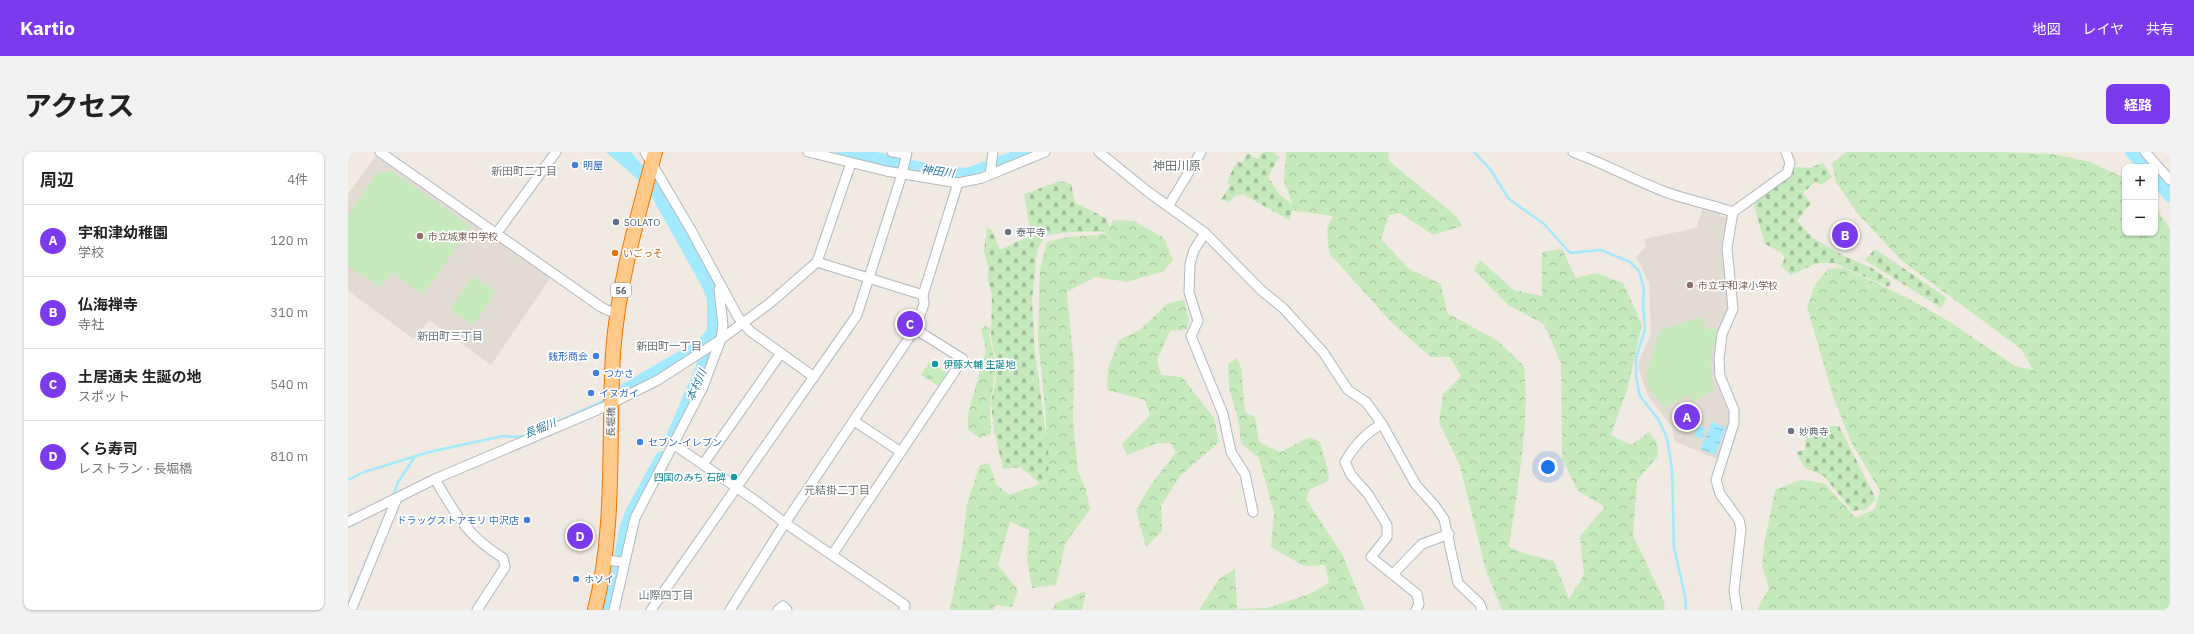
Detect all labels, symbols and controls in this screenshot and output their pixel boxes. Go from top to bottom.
text: Kartio [20,16,75,40]
text: 地図 [2032,20,2060,38]
text: レイヤ [2082,20,2124,38]
text: 共有 [2146,20,2174,38]
button: 経路 [2106,84,2170,124]
text: アクセス [24,87,135,124]
district label: 神田川原 [1153,158,1201,173]
place label: 明屋 [583,159,603,172]
marker: 明屋 [570,160,580,170]
water label: 神田川 [921,162,956,180]
district label: 新田町二丁目 [491,164,557,178]
map controls [2122,164,2158,236]
button: + [2122,164,2158,200]
text: 周辺 [40,169,74,191]
text: 4件 [287,171,308,188]
button: − [2122,200,2158,236]
place label: SOLATO [624,216,660,229]
marker: SOLATO [611,217,621,227]
pin: B [1832,220,1858,250]
text: 宇和津幼稚園 [78,223,168,242]
place label: 泰平寺 [1016,226,1046,239]
marker: 泰平寺 [1003,227,1013,237]
place label: 市立城東中学校 [428,230,498,243]
marker: 市立城東中学校 [415,231,425,241]
text: A [49,232,57,249]
text: 120 m [270,232,308,249]
text: 学校 [78,244,104,261]
place label: いごっそ [623,247,663,260]
marker: いごっそ [610,248,620,258]
place label: 市立宇和津小学校 [1698,279,1778,292]
marker: 市立宇和津小学校 [1685,280,1695,290]
road number: 56 [611,283,631,297]
text: 仏海禅寺 [78,295,138,314]
text: B [49,304,57,321]
text: 310 m [270,304,308,321]
pin: C [897,309,923,339]
text: 寺社 [78,316,104,333]
district label: 新田町三丁目 [417,329,483,343]
district label: 新田町一丁目 [636,339,702,353]
place label: 銭形商会 [548,350,588,363]
marker: 銭形商会 [591,351,601,361]
place label: 伊藤大輔 生誕地 [943,358,1016,371]
marker: 伊藤大輔 生誕地 [930,359,940,369]
water label: 本村川 [683,366,710,403]
text: 土居通夫 生誕の地 [78,367,202,386]
place label: つかさ [604,367,634,380]
marker: つかさ [591,368,601,378]
text: C [49,376,57,393]
text: 540 m [270,376,308,393]
place label: イヌガイ [599,387,639,400]
text: スポット [78,388,130,405]
marker: イヌガイ [586,388,596,398]
pin: A [1674,402,1700,432]
street label: 長堀橋 [604,407,618,437]
water label: 長堀川 [522,415,559,441]
place label: 妙典寺 [1799,425,1829,438]
marker: 妙典寺 [1786,426,1796,436]
place label: セブン-イレブン [648,436,722,449]
marker: セブン-イレブン [635,437,645,447]
text: くら寿司 [78,439,138,458]
text: D [48,448,58,465]
text: 810 m [270,448,308,465]
your location [1538,457,1558,477]
text: レストラン · 長堀橋 [78,460,192,477]
place label: 四国のみち 石碑 [654,471,726,484]
marker: 四国のみち 石碑 [729,472,739,482]
district label: 元結掛二丁目 [804,483,870,497]
place label: ドラッグストアモリ 中沢店 [397,514,519,527]
marker: ドラッグストアモリ 中沢店 [522,515,532,525]
pin: D [567,521,593,551]
place label: ホソイ [584,573,614,586]
marker: ホソイ [571,574,581,584]
district label: 山際四丁目 [639,588,694,602]

